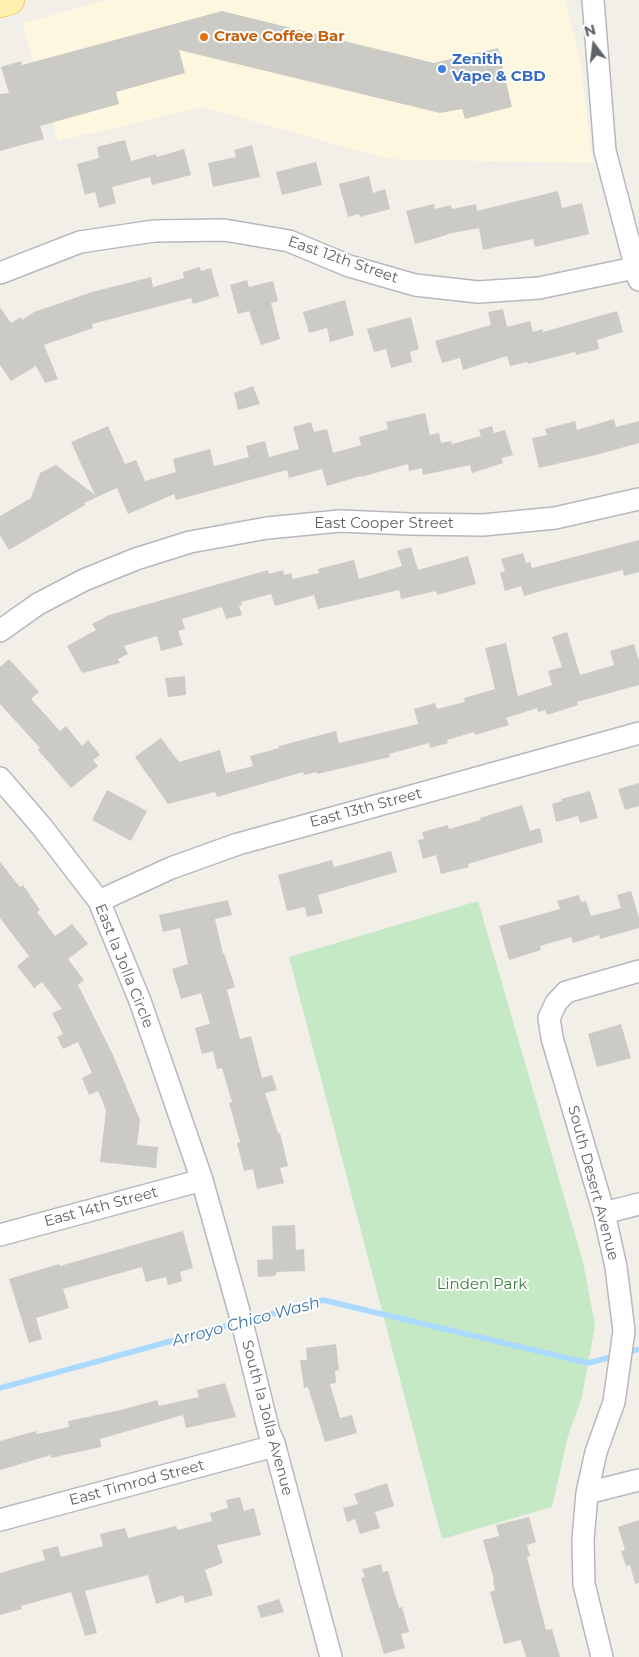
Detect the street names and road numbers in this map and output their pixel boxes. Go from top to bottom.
street label: East 12th Street [285,233,401,287]
street label: East Cooper Street [314,515,454,533]
street label: East 13th Street [308,784,424,832]
street label: East la Jolla Circle [91,901,157,1031]
street label: South Desert Avenue [564,1104,622,1262]
street label: East 14th Street [42,1183,160,1231]
street label: South la Jolla Avenue [238,1338,296,1498]
street label: East Timrod Street [67,1456,207,1510]

